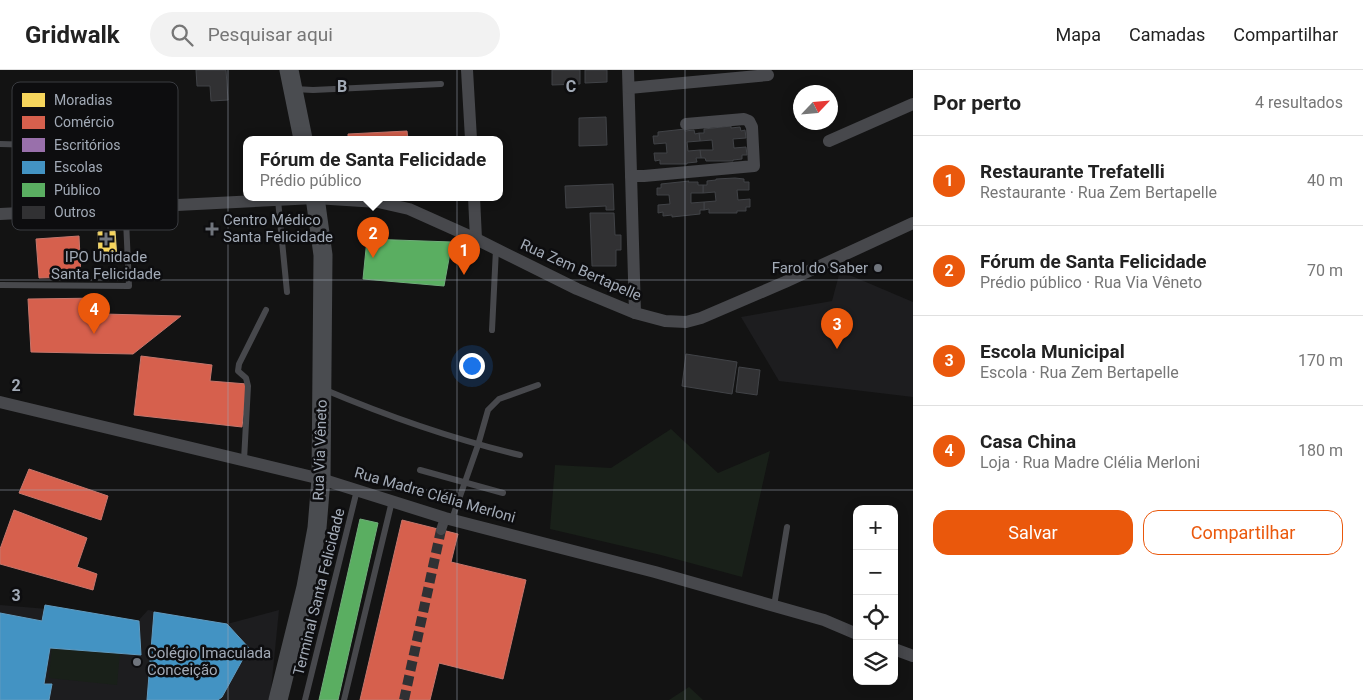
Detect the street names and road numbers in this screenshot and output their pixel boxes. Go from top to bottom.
street label: Rua Zem Bertapelle [518,235,644,305]
street label: Rua Via Vêneto [309,399,331,501]
street label: Rua Madre Clélia Merloni [352,463,518,527]
street label: Terminal Santa Felicidade [289,506,349,678]

